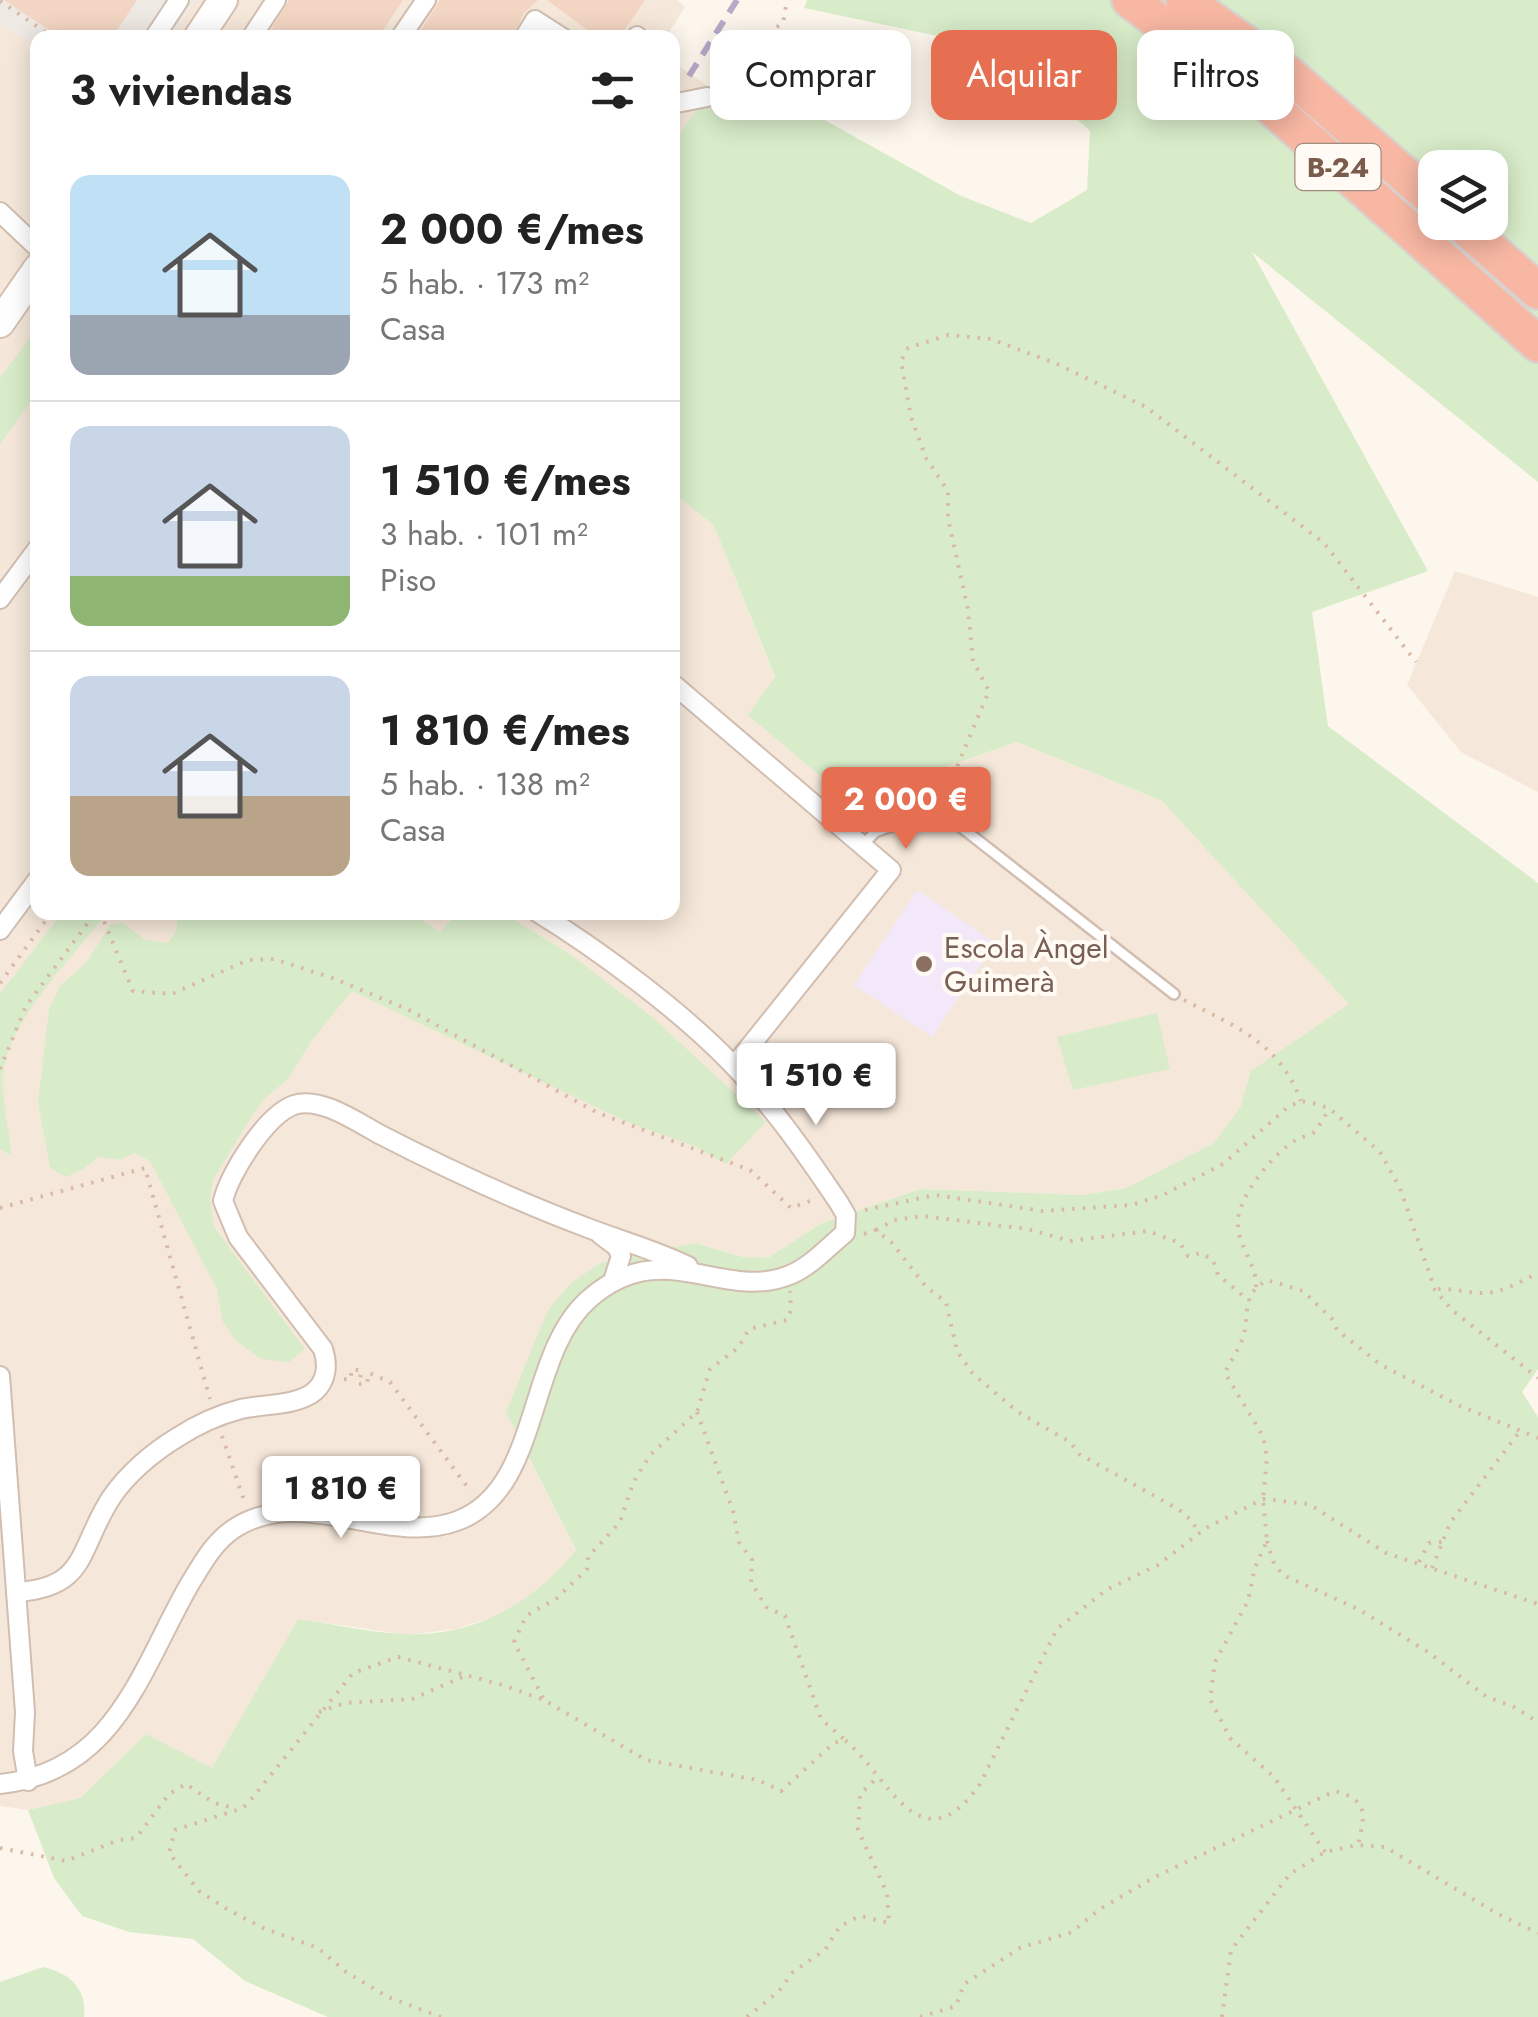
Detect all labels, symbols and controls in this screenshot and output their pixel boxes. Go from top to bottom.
chip: Comprar [710,30,911,120]
chip: Alquilar [931,30,1117,120]
chip: Filtros [1137,30,1294,120]
text: 3 viviendas [70,60,292,121]
icon: filters [585,63,640,118]
road number: B-24 [1296,144,1380,190]
map controls [1418,150,1508,240]
button: layers [1418,150,1508,240]
text: 2 000 €/mes [380,199,644,260]
icon: home [150,215,270,335]
text: 5 hab. · 173 m² [380,260,589,306]
text: Casa [380,306,446,352]
text: 1 510 €/mes [380,450,631,511]
icon: home [150,466,270,586]
text: 3 hab. · 101 m² [380,511,588,557]
text: Piso [380,557,436,603]
text: 1 810 €/mes [380,700,630,761]
icon: home [150,716,270,836]
text: 5 hab. · 138 m² [380,761,590,807]
pin: 2 000 € [814,767,998,852]
text: 2 000 € [844,776,968,822]
text: Casa [380,807,446,853]
place label: Escola Àngel Guimerà [944,926,1109,1003]
marker: Escola Àngel Guimerà [913,953,935,975]
pin: 1 510 € [724,1043,908,1128]
text: 1 510 € [759,1052,873,1098]
pin: 1 810 € [249,1456,433,1541]
text: 1 810 € [284,1465,398,1511]

